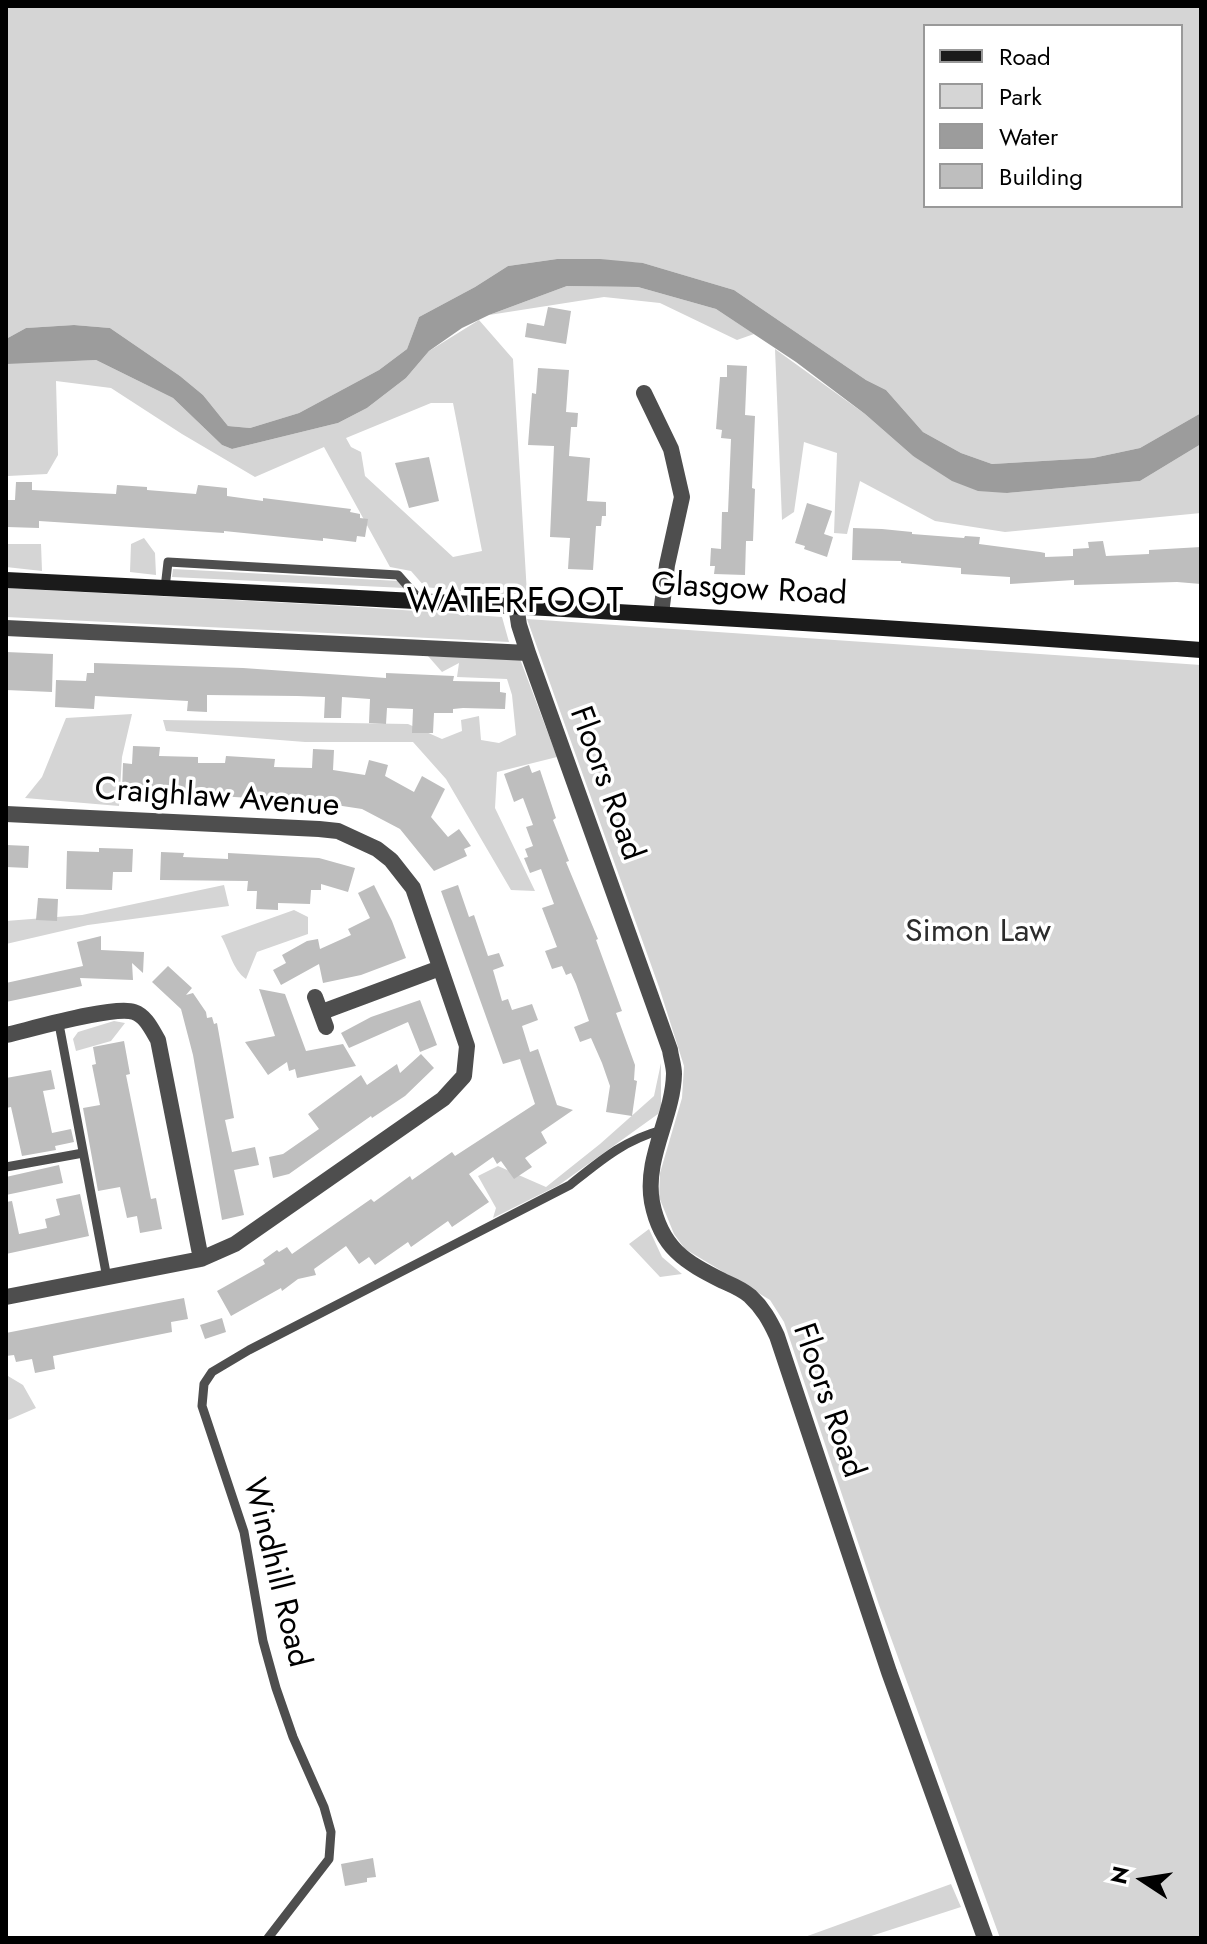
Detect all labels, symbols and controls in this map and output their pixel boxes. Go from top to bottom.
legend [923,24,1183,208]
text: Road [999,39,1051,74]
text: Park [999,79,1042,114]
text: Water [999,119,1058,154]
text: Building [999,159,1083,194]
street label: Glasgow Road [650,567,848,615]
district label: WATERFOOT [407,581,625,625]
street label: Floors Road [559,702,651,866]
street label: Craighlaw Avenue [93,771,341,827]
park label: Simon Law [905,914,1051,952]
street label: Floors Road [783,1319,871,1483]
street label: Windhill Road [233,1474,317,1672]
north arrow [1103,1840,1183,1920]
text: N [1102,1863,1137,1887]

